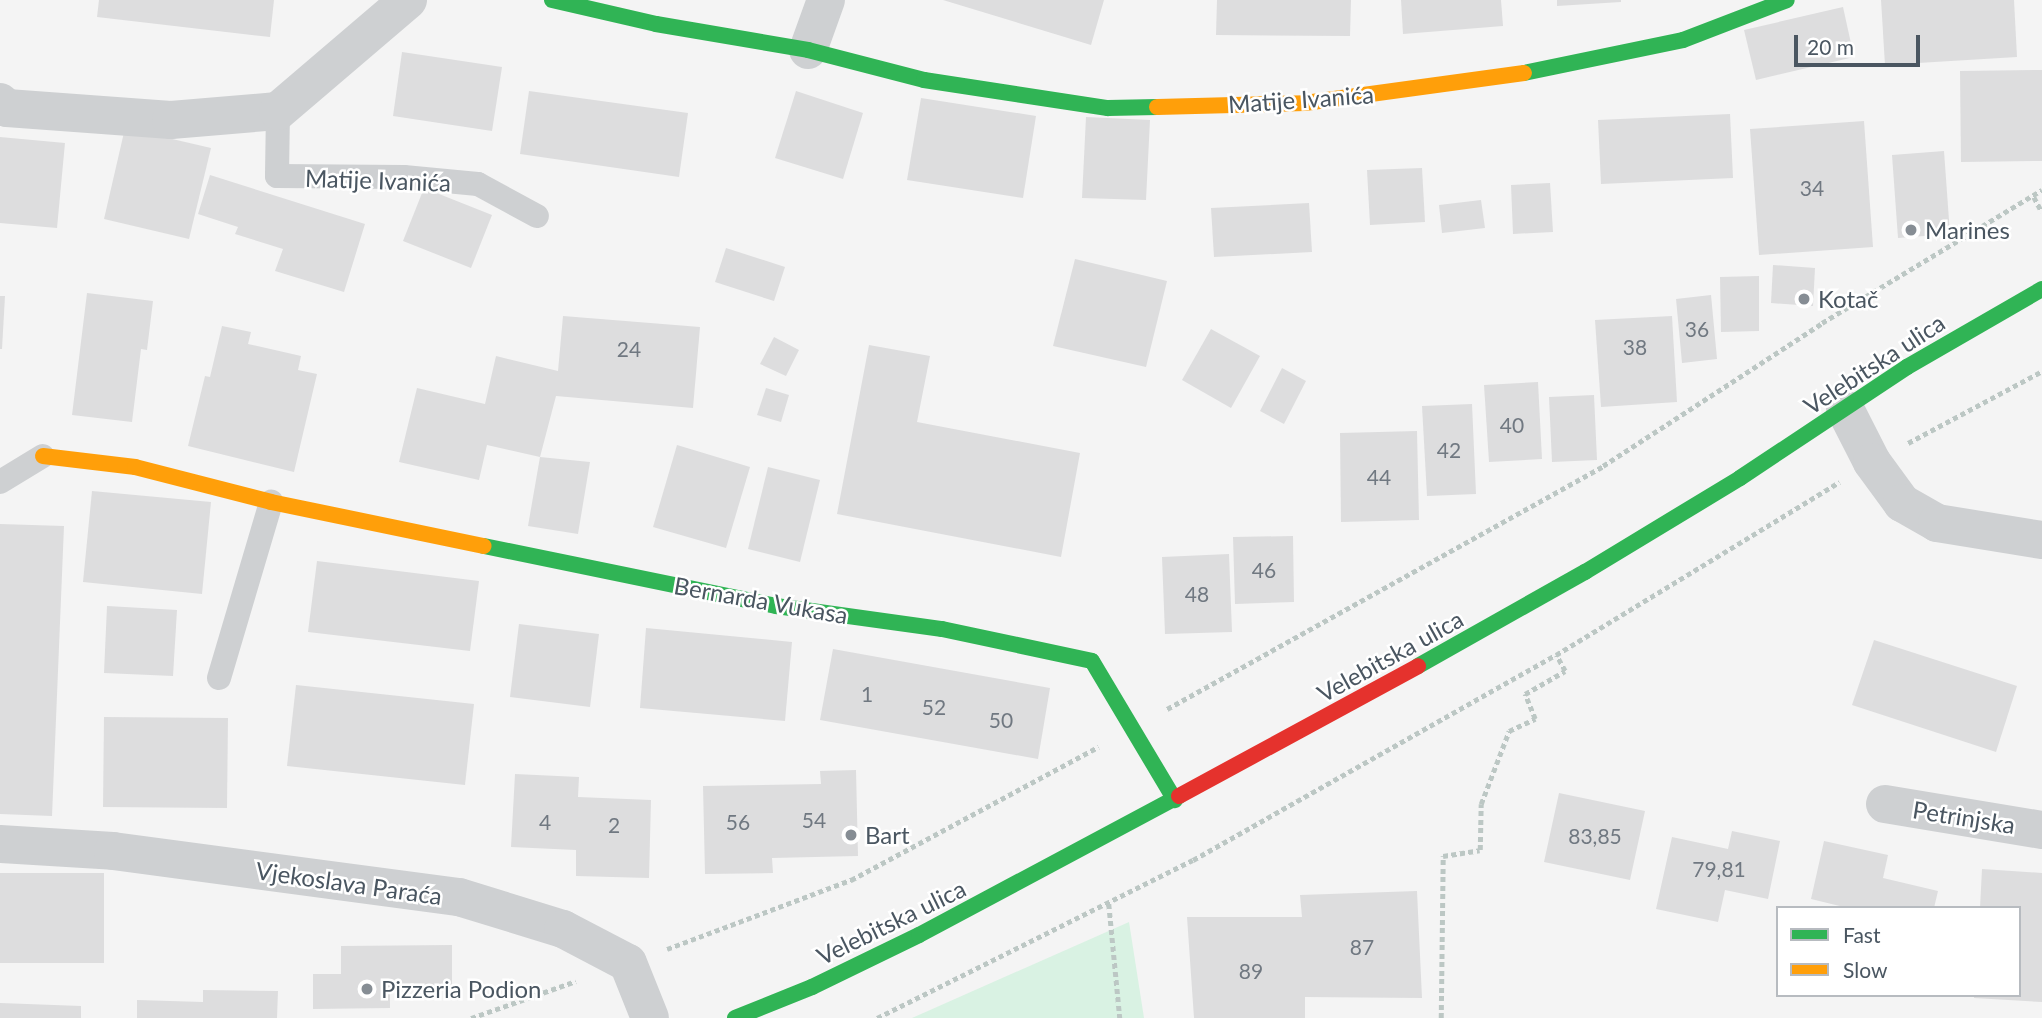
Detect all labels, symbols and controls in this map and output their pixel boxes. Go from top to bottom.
scale bar [1797,21,1923,65]
text: 20 m [1807,34,1854,59]
street label: Matije Ivanića [1227,80,1375,118]
street label: Matije Ivanića [305,163,451,197]
house number: 34 [1800,175,1824,201]
place label: Marines [1925,216,2010,244]
marker: Marines [1903,222,1919,238]
place label: Kotač [1818,285,1878,313]
marker: Kotač [1796,291,1812,307]
street label: Velebitska ulica [1798,308,1950,420]
house number: 36 [1685,316,1709,342]
house number: 38 [1623,334,1647,360]
house number: 24 [617,336,641,362]
house number: 40 [1500,412,1524,438]
house number: 42 [1437,437,1461,463]
house number: 44 [1367,464,1391,490]
house number: 46 [1252,557,1276,583]
street label: Bernarda Vukasa [671,570,851,630]
house number: 48 [1185,581,1209,607]
street label: Velebitska ulica [1312,604,1468,708]
house number: 1 [861,681,873,707]
house number: 52 [922,694,946,720]
house number: 50 [989,707,1013,733]
street label: Petrinjska [1911,795,2017,839]
house number: 54 [802,807,826,833]
house number: 4 [539,809,551,835]
house number: 56 [726,809,750,835]
house number: 2 [608,812,620,838]
place label: Bart [865,821,910,849]
house number: 83,85 [1568,823,1622,849]
marker: Bart [843,827,859,843]
street label: Vjekoslava Paraća [254,856,444,910]
house number: 79,81 [1692,856,1746,882]
street label: Velebitska ulica [812,874,970,970]
legend [1776,906,2021,997]
text: Fast [1843,922,1880,947]
house number: 87 [1350,934,1374,960]
text: Slow [1843,957,1887,982]
house number: 89 [1239,958,1263,984]
place label: Pizzeria Podion [381,975,541,1003]
marker: Pizzeria Podion [359,981,375,997]

